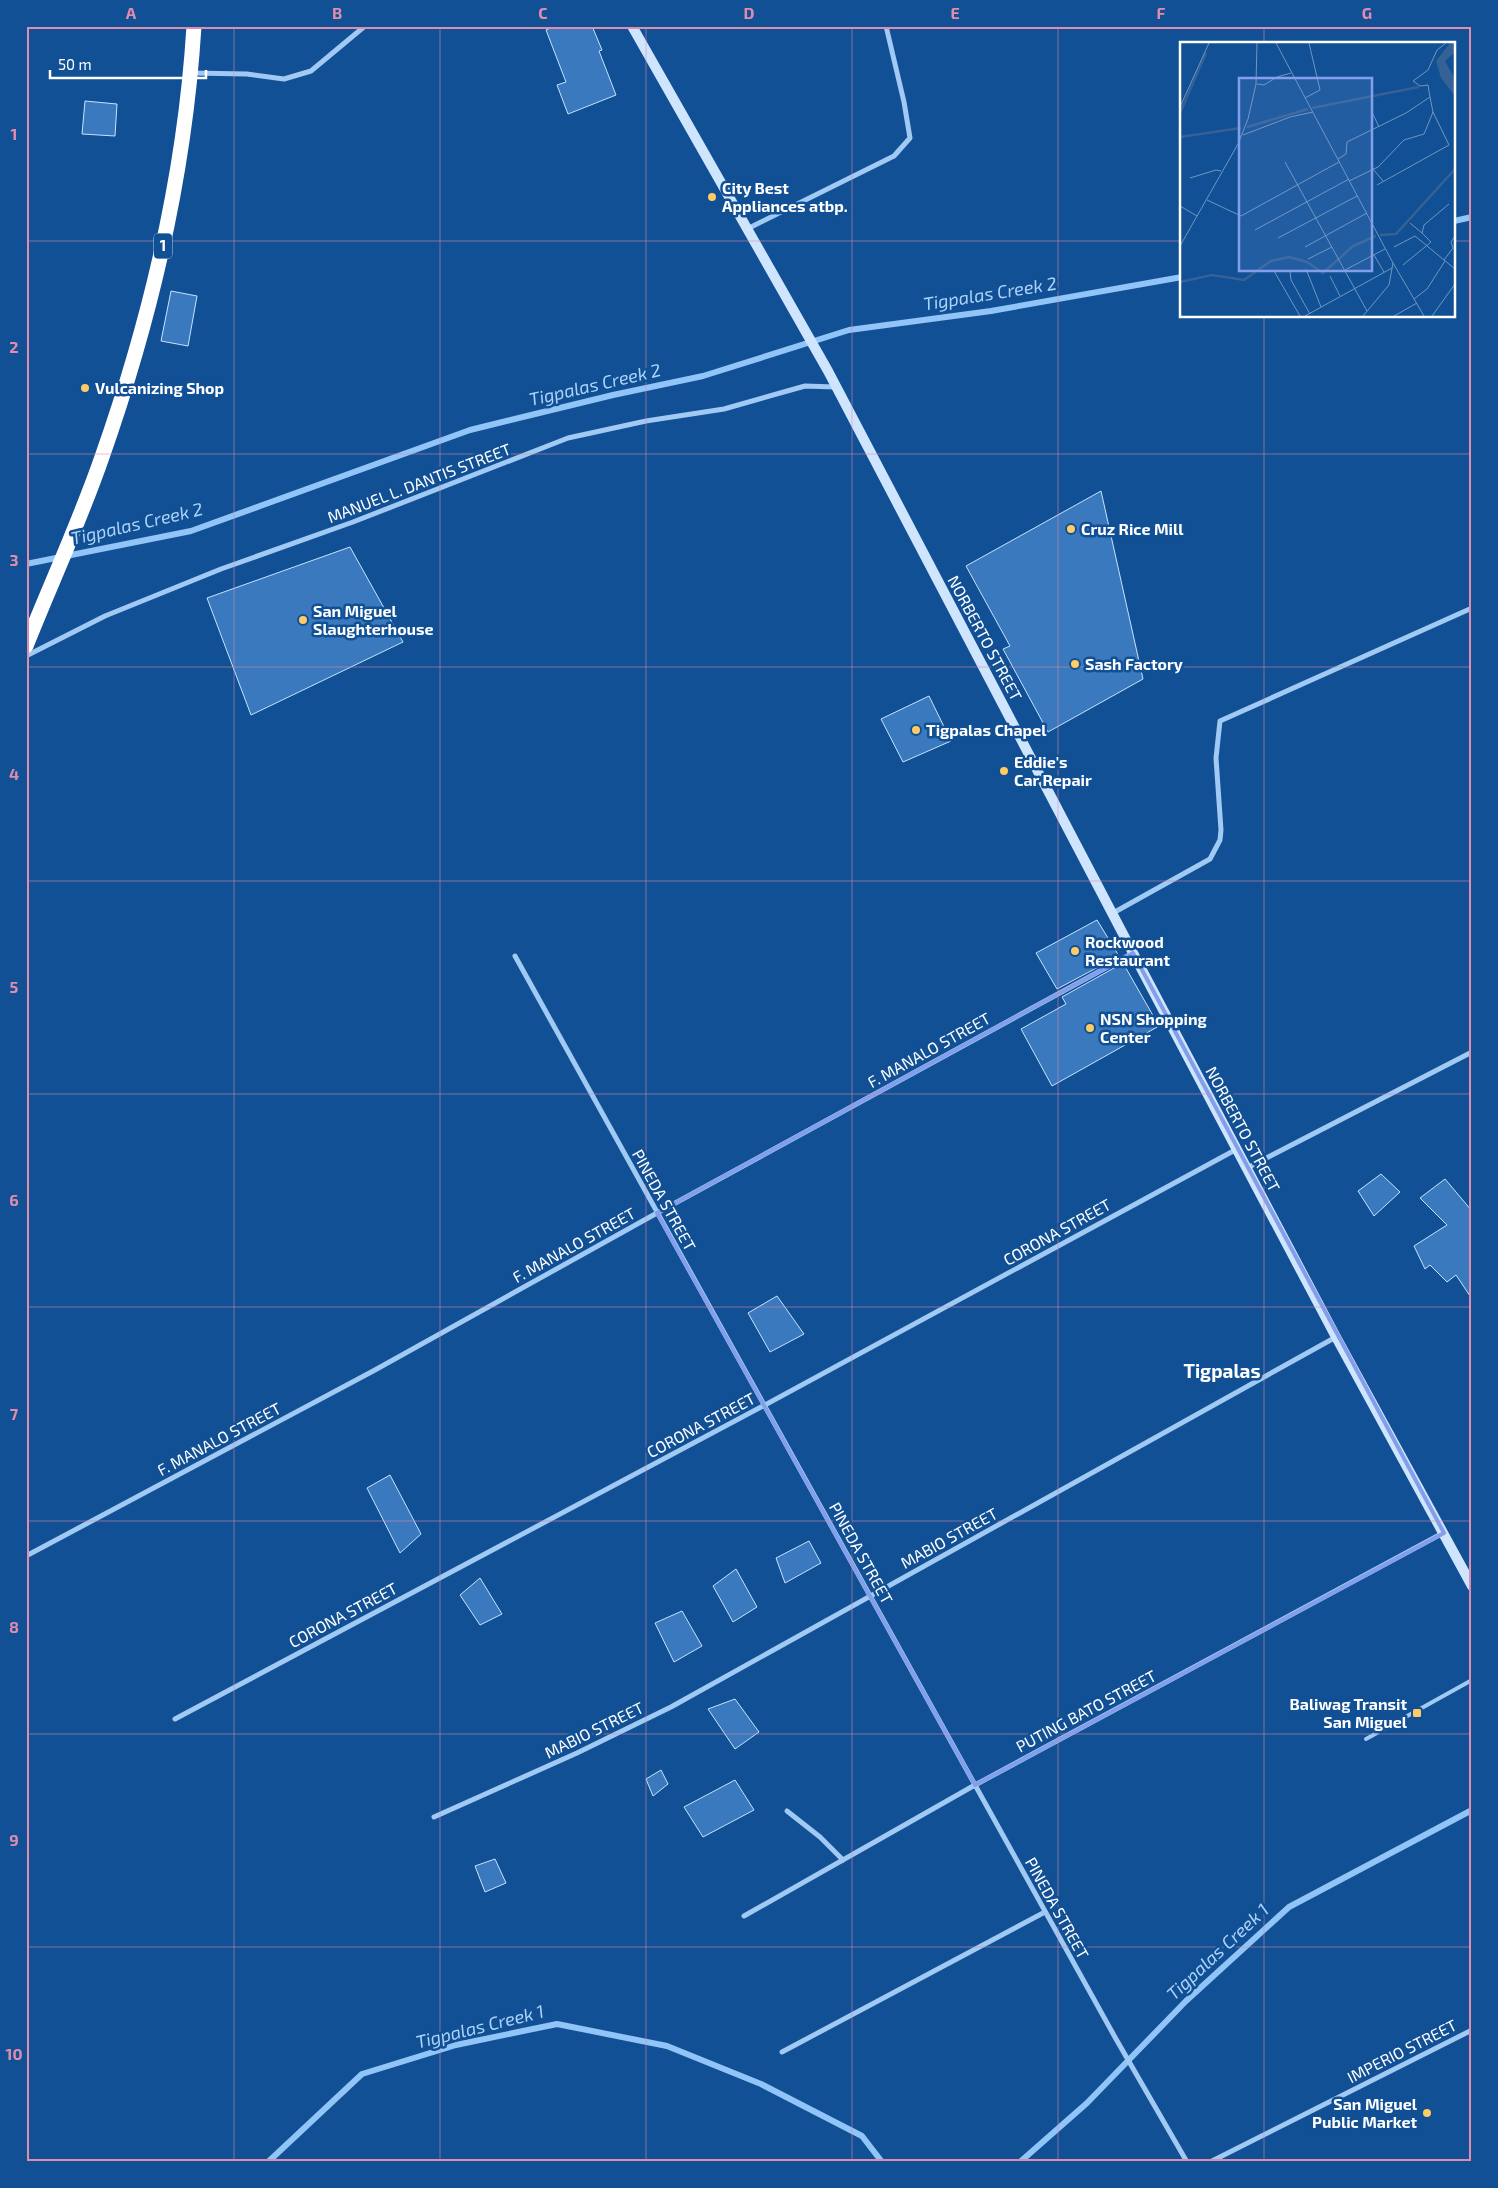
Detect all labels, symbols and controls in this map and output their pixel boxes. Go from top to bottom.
text: A [126,3,137,22]
text: B [332,3,342,22]
text: C [538,3,548,22]
text: D [744,3,755,22]
text: E [950,3,960,22]
text: F [1157,3,1166,22]
text: G [1362,3,1372,22]
inset map [1180,42,1456,318]
scale bar [50,48,206,80]
text: 50 m [58,55,92,73]
text: 1 [11,124,17,143]
place label: City Best Appliances atbp. [722,178,848,215]
marker: City Best Appliances atbp. [706,191,718,203]
road number: 1 [154,234,172,258]
water label: Tigpalas Creek 2 [922,272,1058,314]
text: 2 [9,337,19,356]
water label: Tigpalas Creek 2 [527,358,663,410]
place label: Vulcanizing Shop [95,378,224,397]
marker: Vulcanizing Shop [79,382,91,394]
street label: MANUEL L. DANTIS STREET [324,439,513,526]
water label: Tigpalas Creek 2 [69,497,205,549]
place label: Cruz Rice Mill [1081,519,1184,538]
marker: Cruz Rice Mill [1065,523,1077,535]
text: 3 [9,550,19,569]
street label: NORBERTO STREET [944,572,1026,704]
place label: San Miguel Slaughterhouse [313,601,434,638]
marker: San Miguel Slaughterhouse [297,614,309,626]
place label: Sash Factory [1085,654,1183,674]
marker: Sash Factory [1069,658,1081,670]
place label: Tigpalas Chapel [926,720,1047,739]
marker: Tigpalas Chapel [910,724,922,736]
place label: Eddie's Car Repair [1014,752,1092,789]
text: 4 [9,764,19,783]
marker: Eddie's Car Repair [998,765,1010,777]
place label: Rockwood Restaurant [1085,932,1170,969]
marker: Rockwood Restaurant [1069,945,1081,957]
text: 5 [10,977,19,996]
street label: F. MANALO STREET [864,1008,993,1091]
place label: NSN Shopping Center [1100,1009,1208,1046]
marker: NSN Shopping Center [1084,1022,1096,1034]
street label: NORBERTO STREET [1202,1063,1284,1195]
street label: PINEDA STREET [629,1146,700,1254]
text: 6 [9,1190,19,1209]
street label: CORONA STREET [1000,1194,1114,1269]
street label: F. MANALO STREET [509,1203,638,1286]
district label: Tigpalas [1183,1359,1261,1382]
street label: CORONA STREET [643,1388,758,1461]
street label: F. MANALO STREET [154,1398,284,1479]
text: 7 [10,1404,19,1423]
street label: PINEDA STREET [826,1499,897,1607]
street label: MABIO STREET [897,1503,1000,1572]
street label: CORONA STREET [285,1578,400,1651]
text: 8 [9,1617,19,1636]
street label: PUTING BATO STREET [1012,1666,1159,1756]
place label: Baliwag Transit San Miguel [1290,1694,1408,1731]
street label: MABIO STREET [541,1697,646,1762]
marker: Baliwag Transit San Miguel [1411,1707,1423,1719]
text: 9 [9,1830,19,1849]
street label: PINEDA STREET [1022,1854,1093,1962]
water label: Tigpalas Creek 1 [1162,1898,1273,2004]
water label: Tigpalas Creek 1 [413,1999,546,2053]
street label: IMPERIO STREET [1344,2015,1460,2086]
text: 10 [5,2044,23,2063]
place label: San Miguel Public Market [1312,2094,1418,2131]
marker: San Miguel Public Market [1421,2107,1433,2119]

